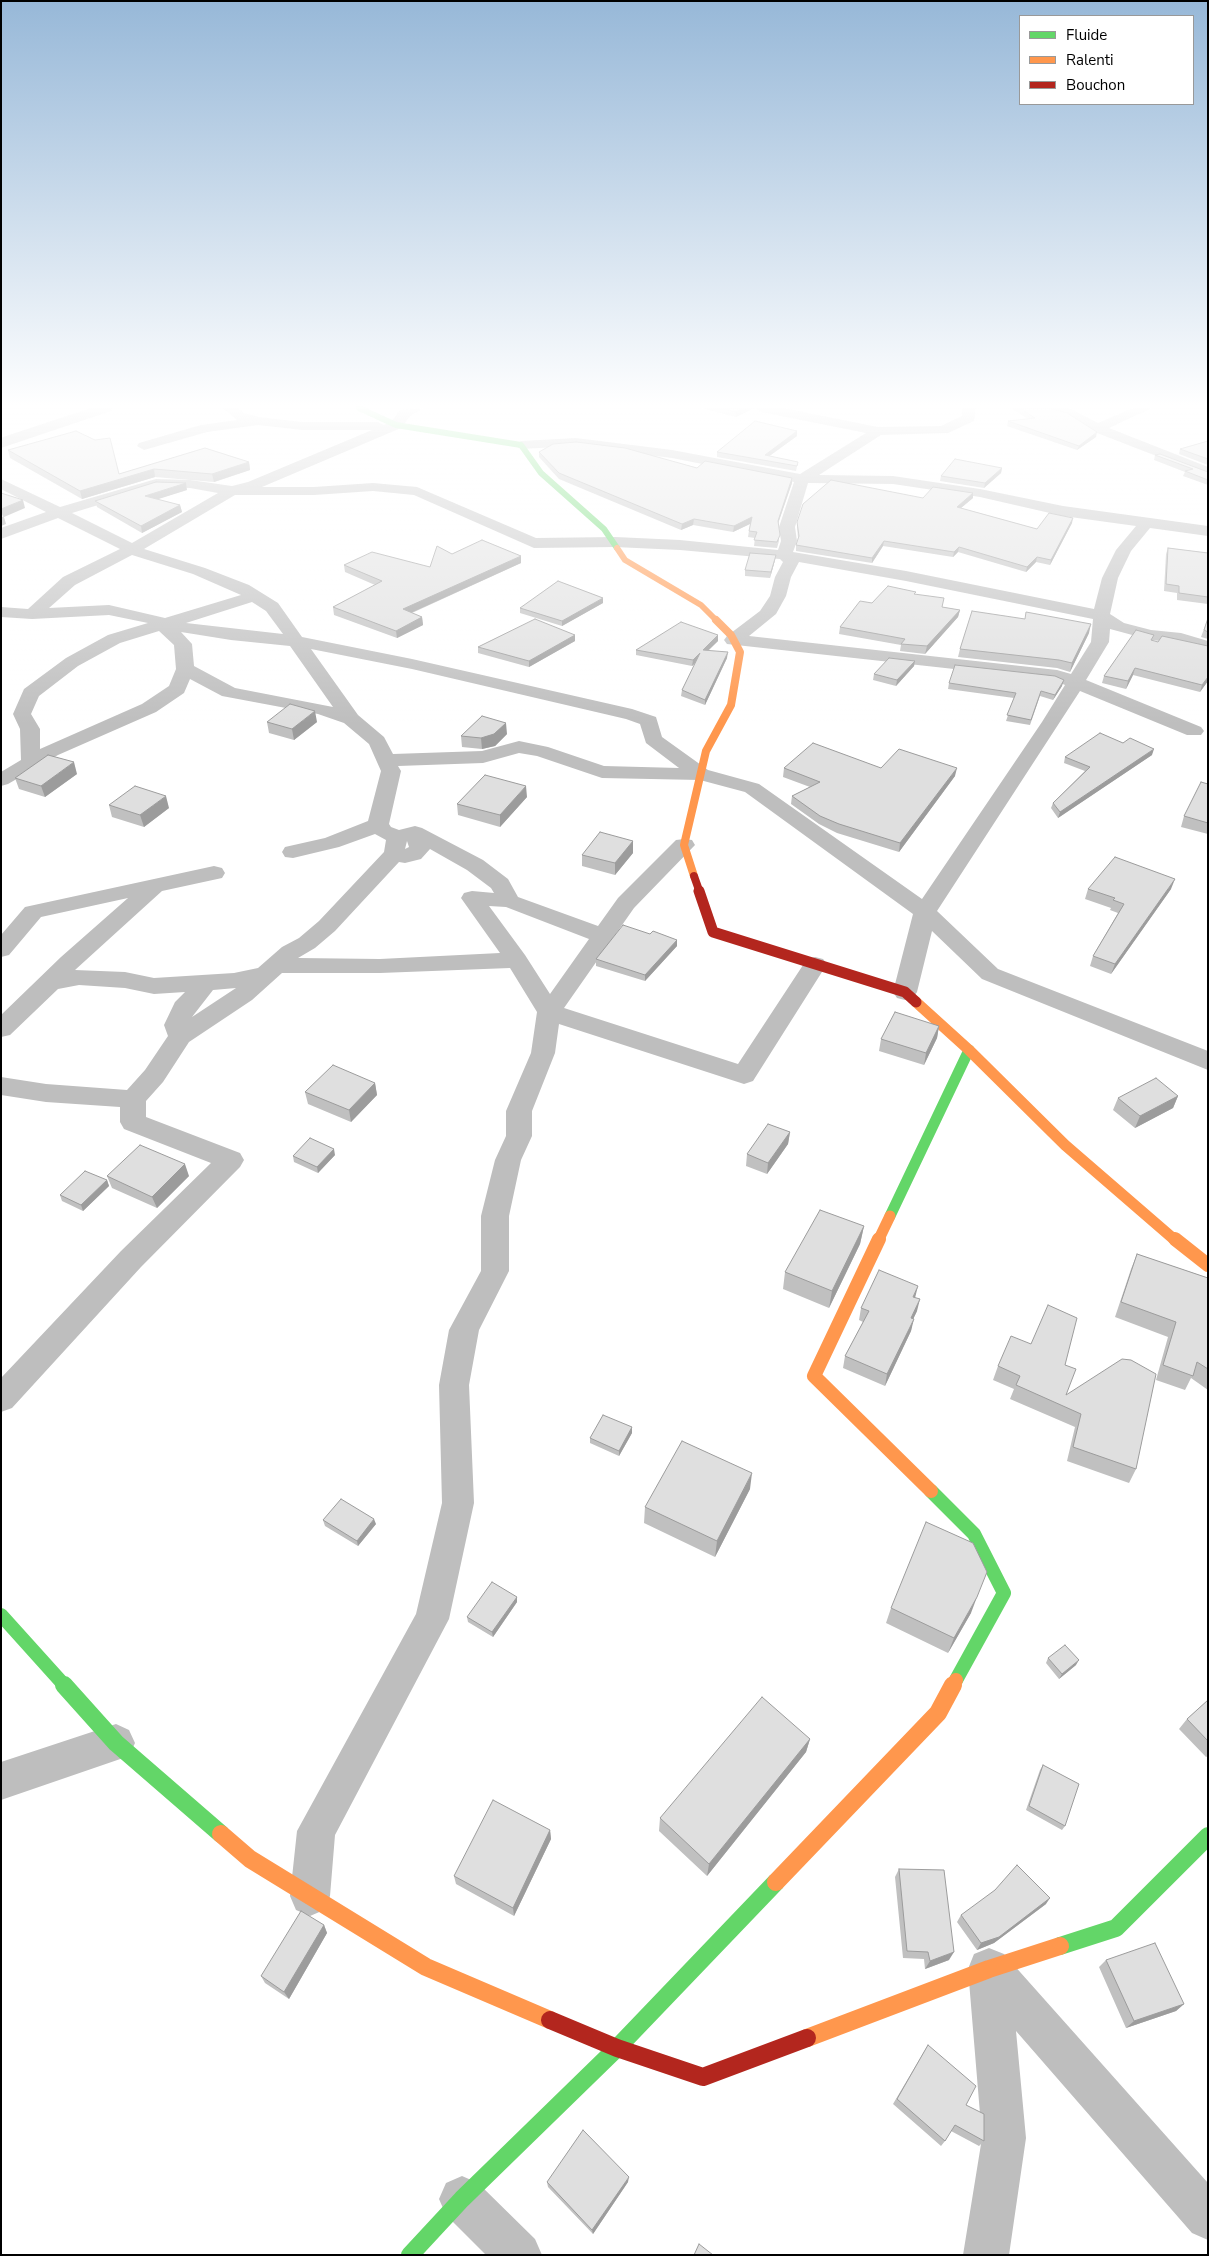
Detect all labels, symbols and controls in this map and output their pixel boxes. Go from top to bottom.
legend [1019,15,1194,105]
text: Fluide [1066,25,1107,45]
text: Ralenti [1066,50,1114,70]
text: Bouchon [1066,75,1125,95]

